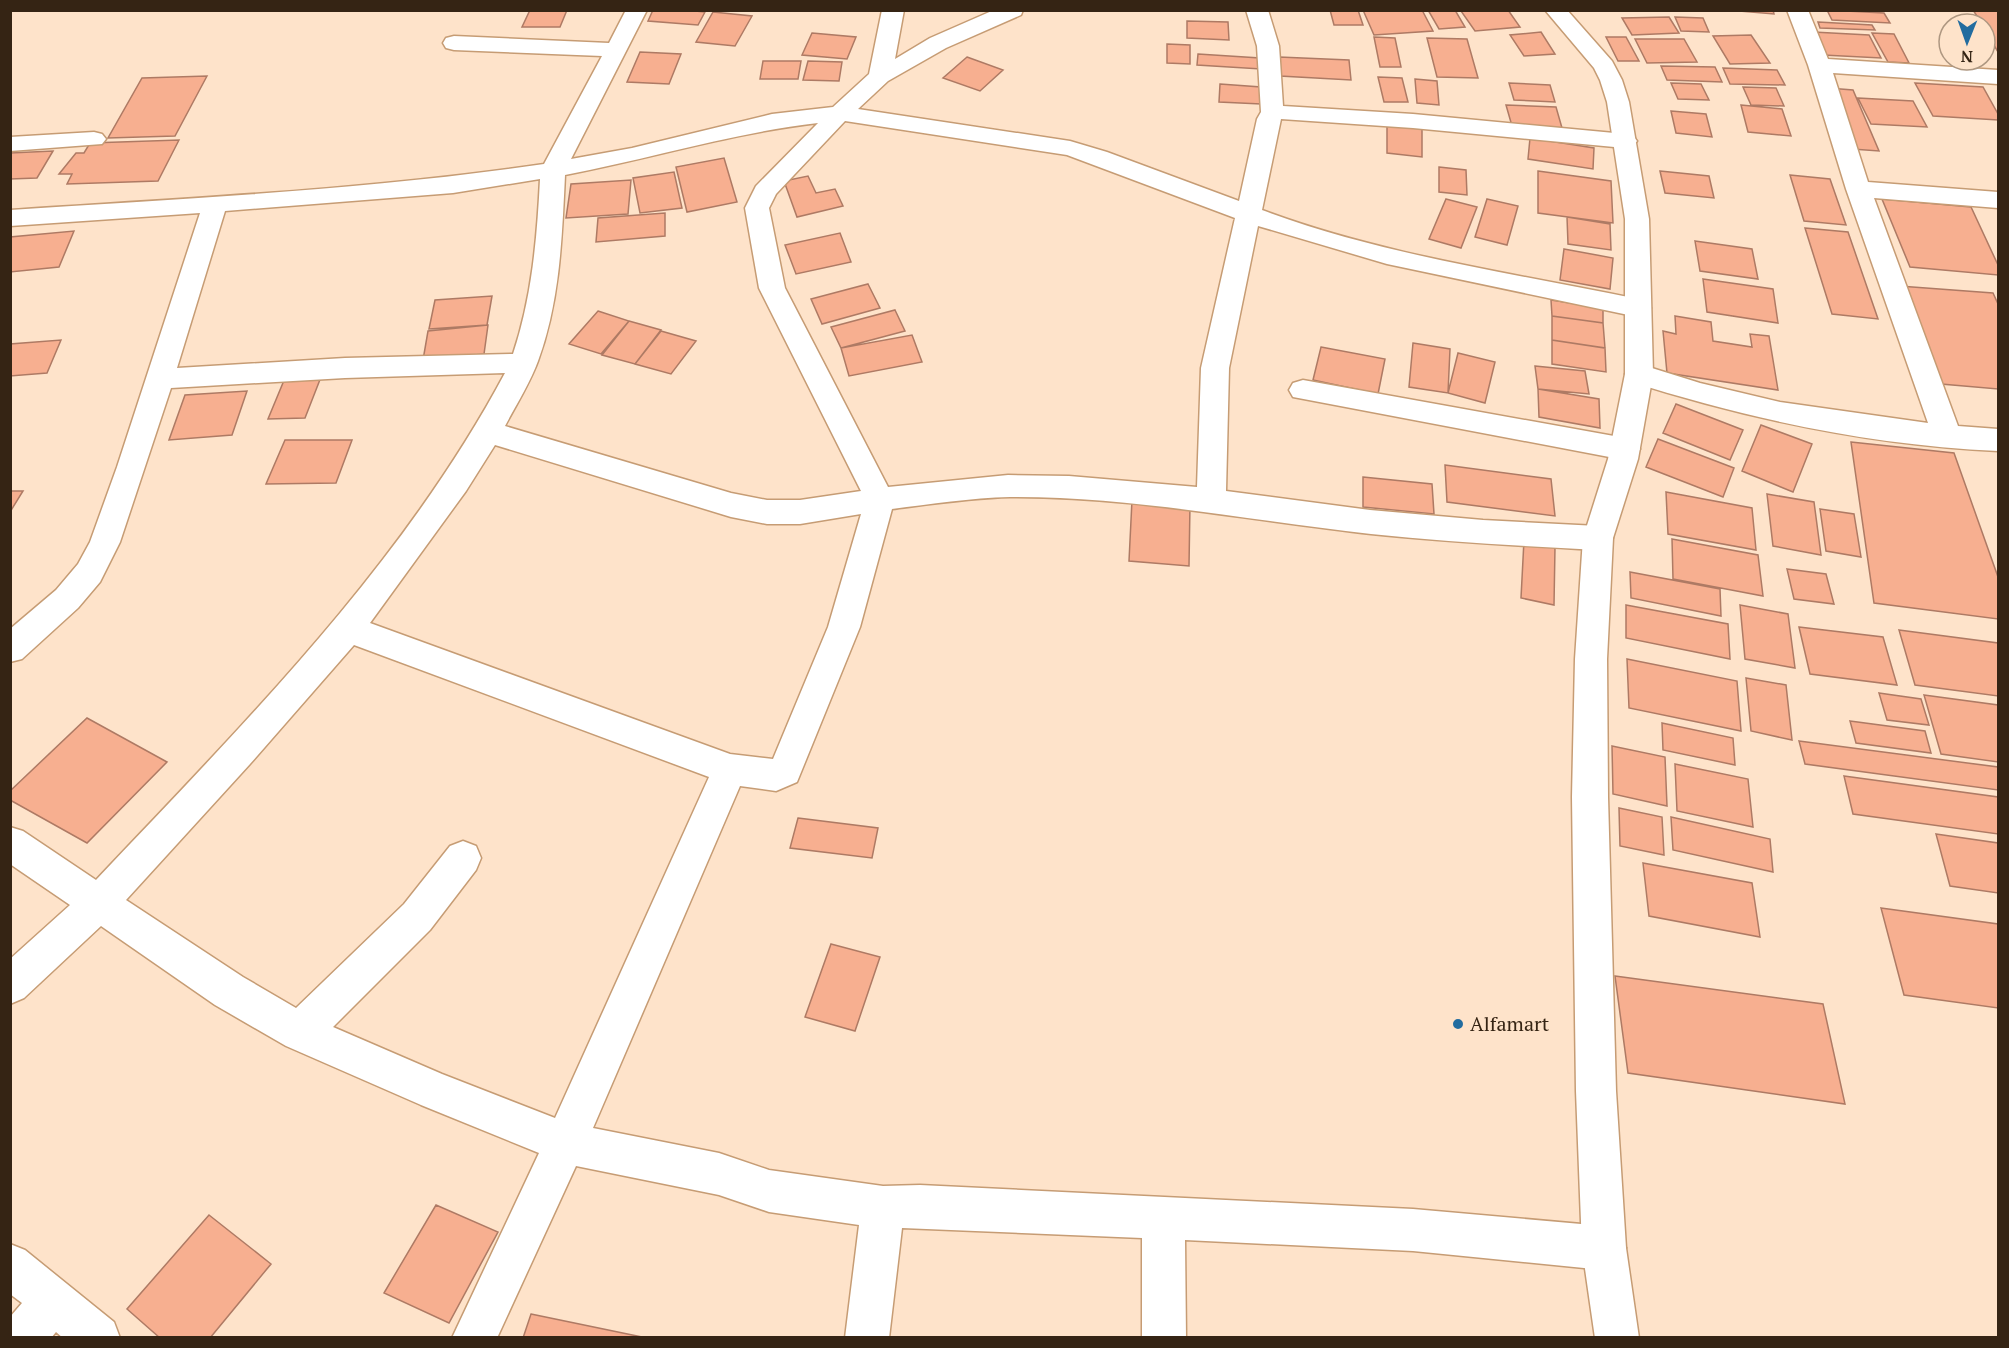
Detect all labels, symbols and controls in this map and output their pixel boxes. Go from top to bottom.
north arrow [1937,12,1997,72]
text: N [1960,46,1973,68]
place label: Alfamart [1470,1010,1550,1037]
marker: Alfamart [1451,1017,1465,1031]

